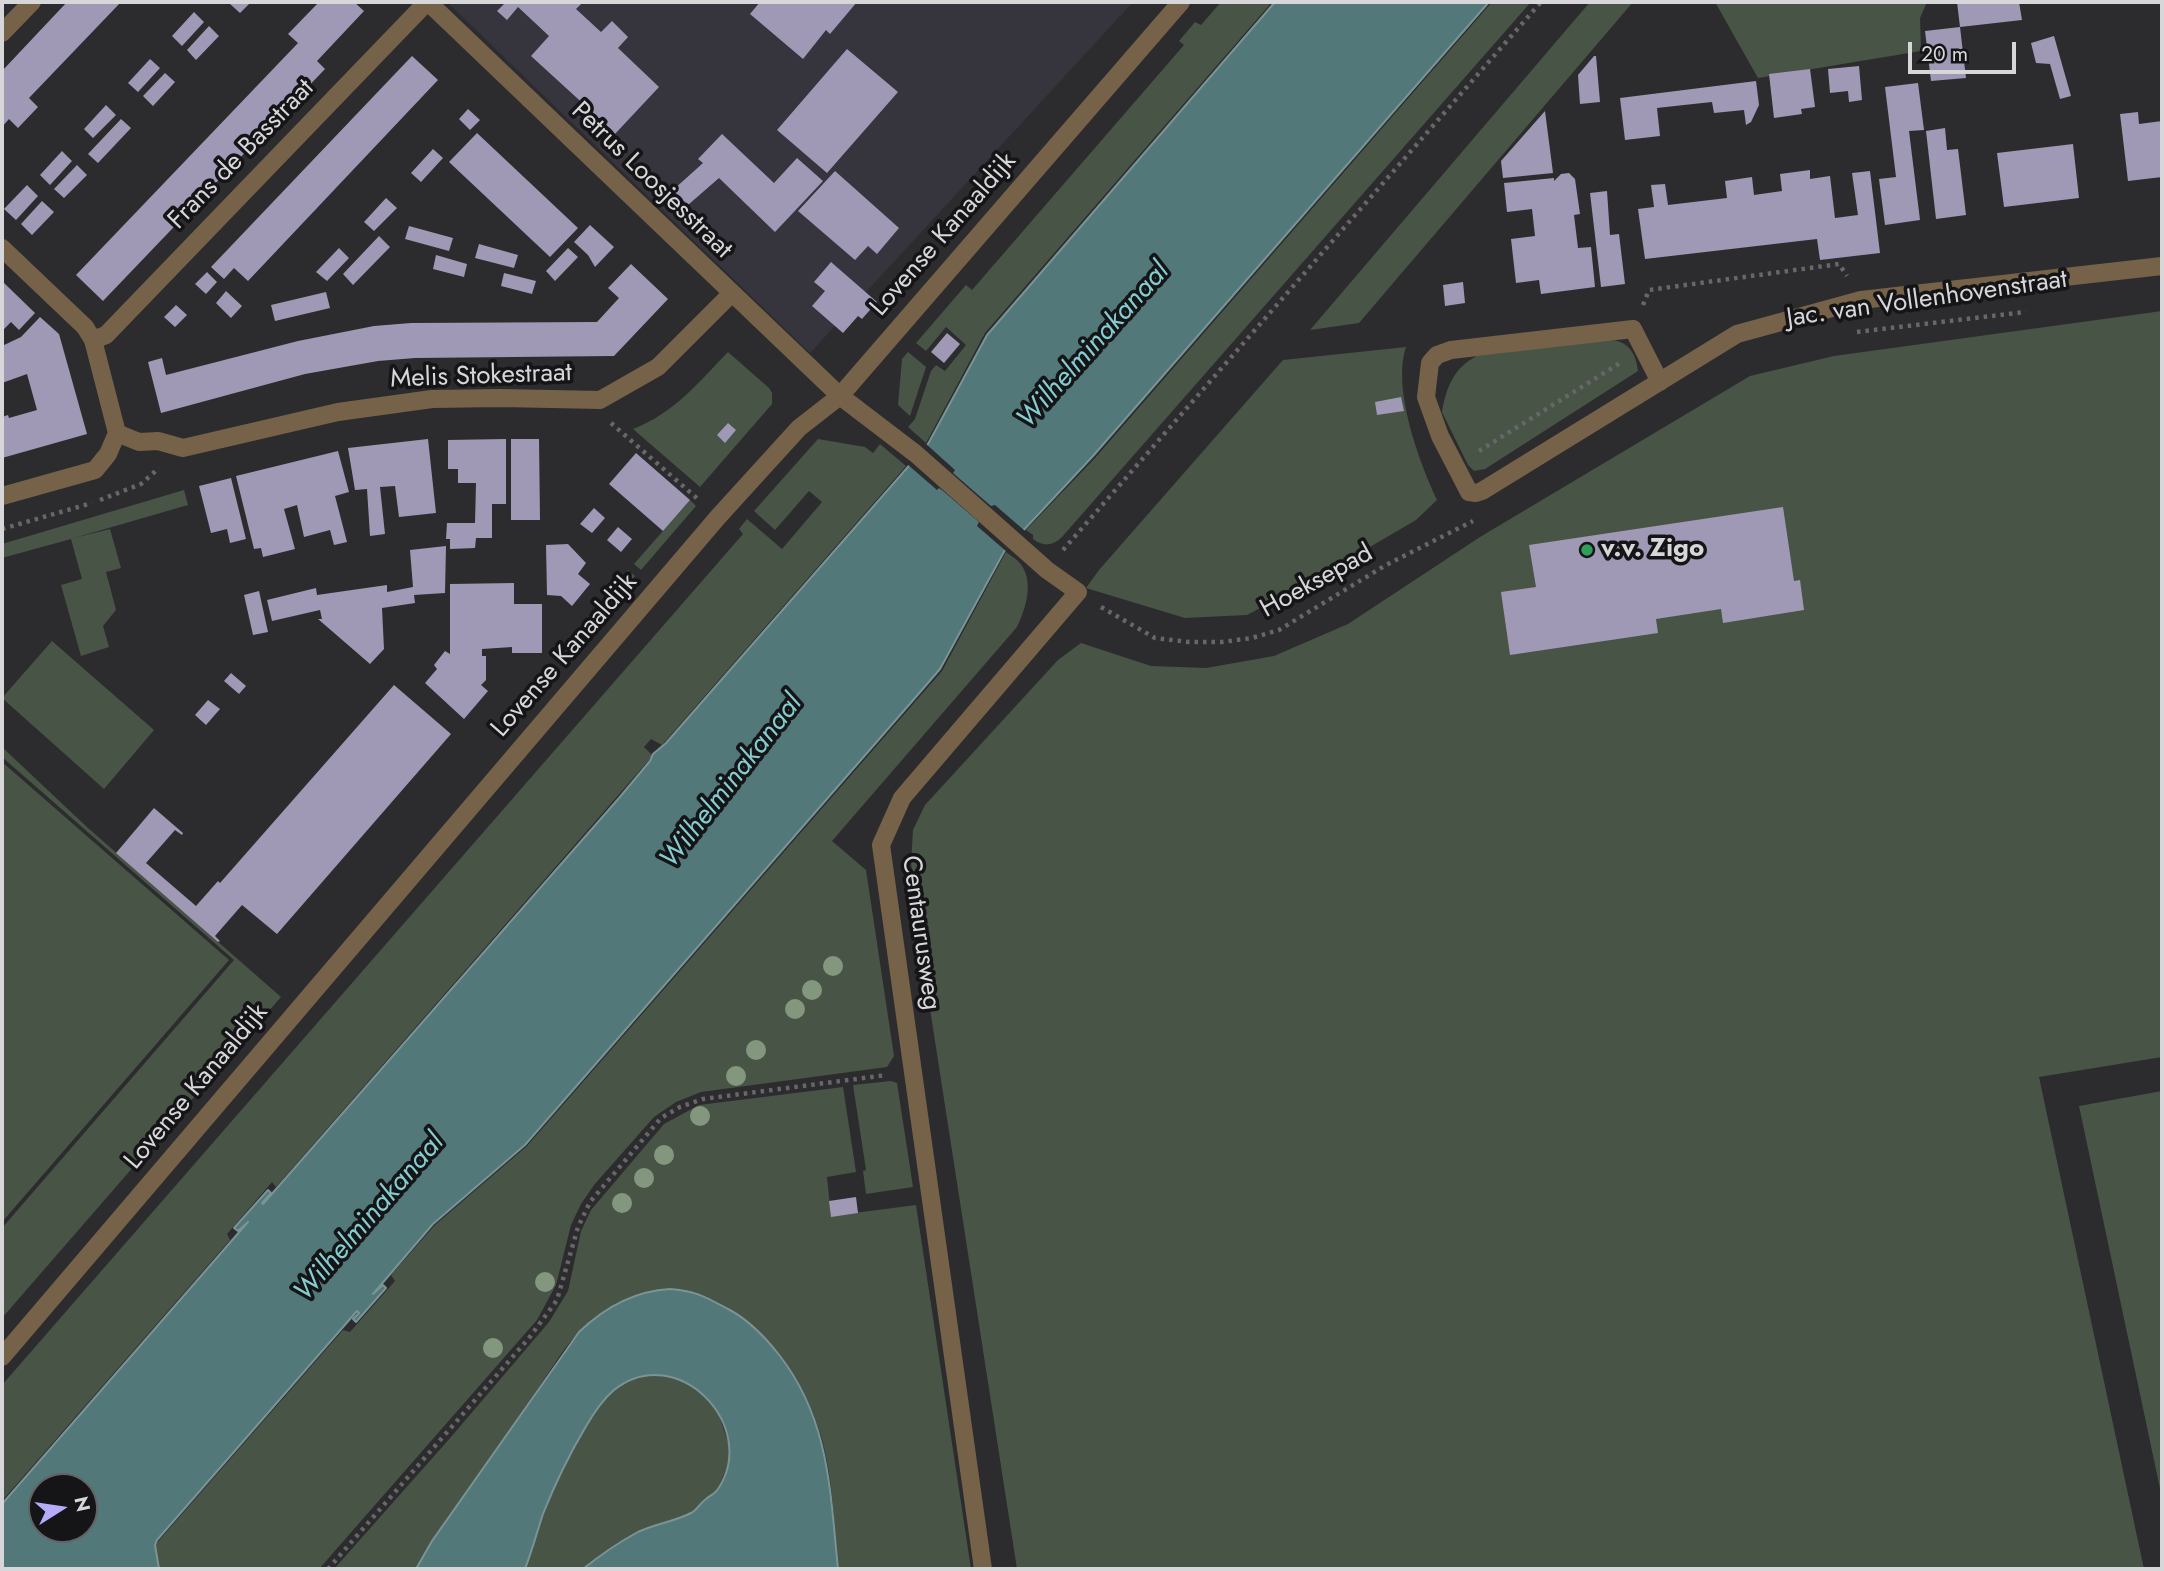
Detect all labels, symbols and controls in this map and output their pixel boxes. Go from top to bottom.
scale bar [1912,28,2021,72]
text: 20 m [1921,39,1968,69]
street label: Frans de Basstraat [163,74,321,236]
street label: Petrus Loosjesstraat [564,96,738,266]
street label: Lovense Kanaaldijk [864,147,1024,323]
water label: Wilhelminakanaal [1011,256,1177,436]
street label: Jac. van Vollenhovenstraat [1785,265,2069,335]
street label: Melis Stokestraat [390,358,572,396]
place label: v.v. Zigo [1601,534,1704,566]
street label: Hoeksepad [1255,538,1379,626]
marker: v.v. Zigo [1579,542,1595,558]
street label: Lovense Kanaaldijk [485,568,645,744]
water label: Wilhelminakanaal [654,688,810,876]
street label: Centaurusweg [894,854,946,1012]
street label: Lovense Kanaaldijk [119,998,275,1176]
water label: Wilhelminakanaal [288,1127,452,1309]
north arrow [28,1473,98,1543]
text: N [67,1494,97,1514]

